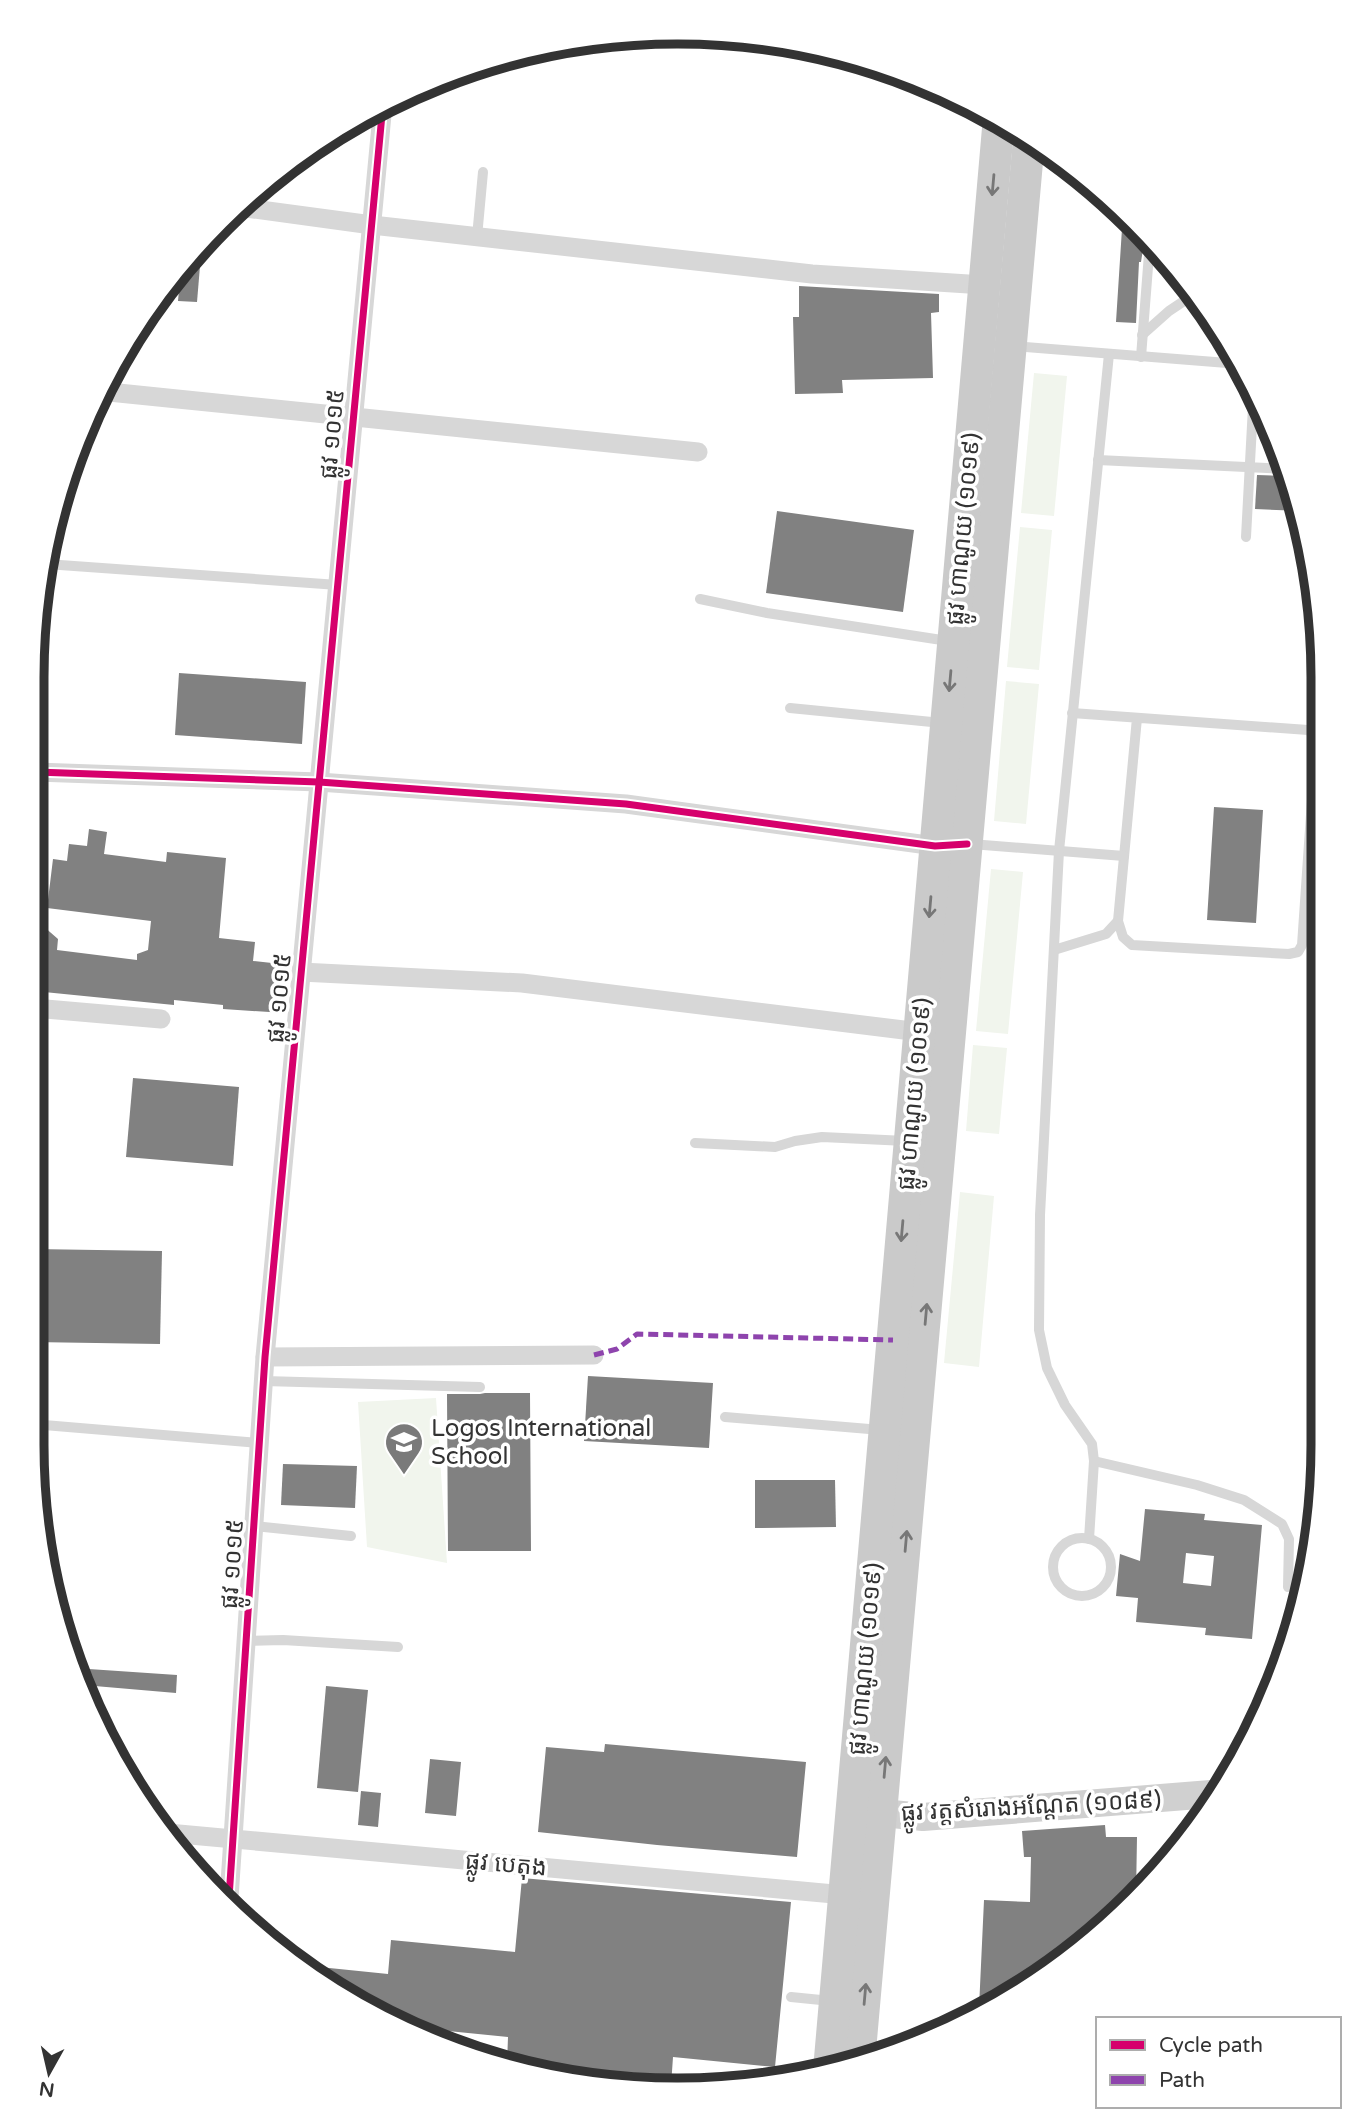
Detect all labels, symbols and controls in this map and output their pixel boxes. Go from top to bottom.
one-way arrow [986,174,999,196]
street label: ផ្លូវ ១០១៥ [314,388,358,481]
street label: ផ្លូវ ហាណូយ (១០១៩) [941,431,993,627]
one-way arrow [943,669,956,691]
one-way arrow [923,895,936,918]
street label: ផ្លូវ ១០១៥ [261,952,305,1045]
street label: ផ្លូវ ហាណូយ (១០១៩) [892,996,944,1192]
one-way arrow [895,1220,908,1242]
one-way arrow [919,1303,932,1326]
place label: Logos International School [431,1414,651,1471]
school or university icon: Logos International School [383,1421,425,1476]
street label: ផ្លូវ ១០១៥ [215,1518,257,1611]
one-way arrow [899,1530,912,1552]
street label: ផ្លូវ ហាណូយ (១០១៩) [843,1561,895,1757]
one-way arrow [879,1756,892,1779]
street label: ផ្លូវ វត្តសំរោងអណ្ដែត (១០៨៩) [900,1785,1162,1835]
street label: ផ្លូវ បេតុង [463,1846,548,1890]
one-way arrow [859,1983,872,2006]
legend [1096,2017,1341,2108]
text: Cycle path [1159,2033,1263,2058]
north arrow [14,2038,84,2108]
text: Path [1159,2068,1205,2093]
text: N [38,2077,56,2101]

